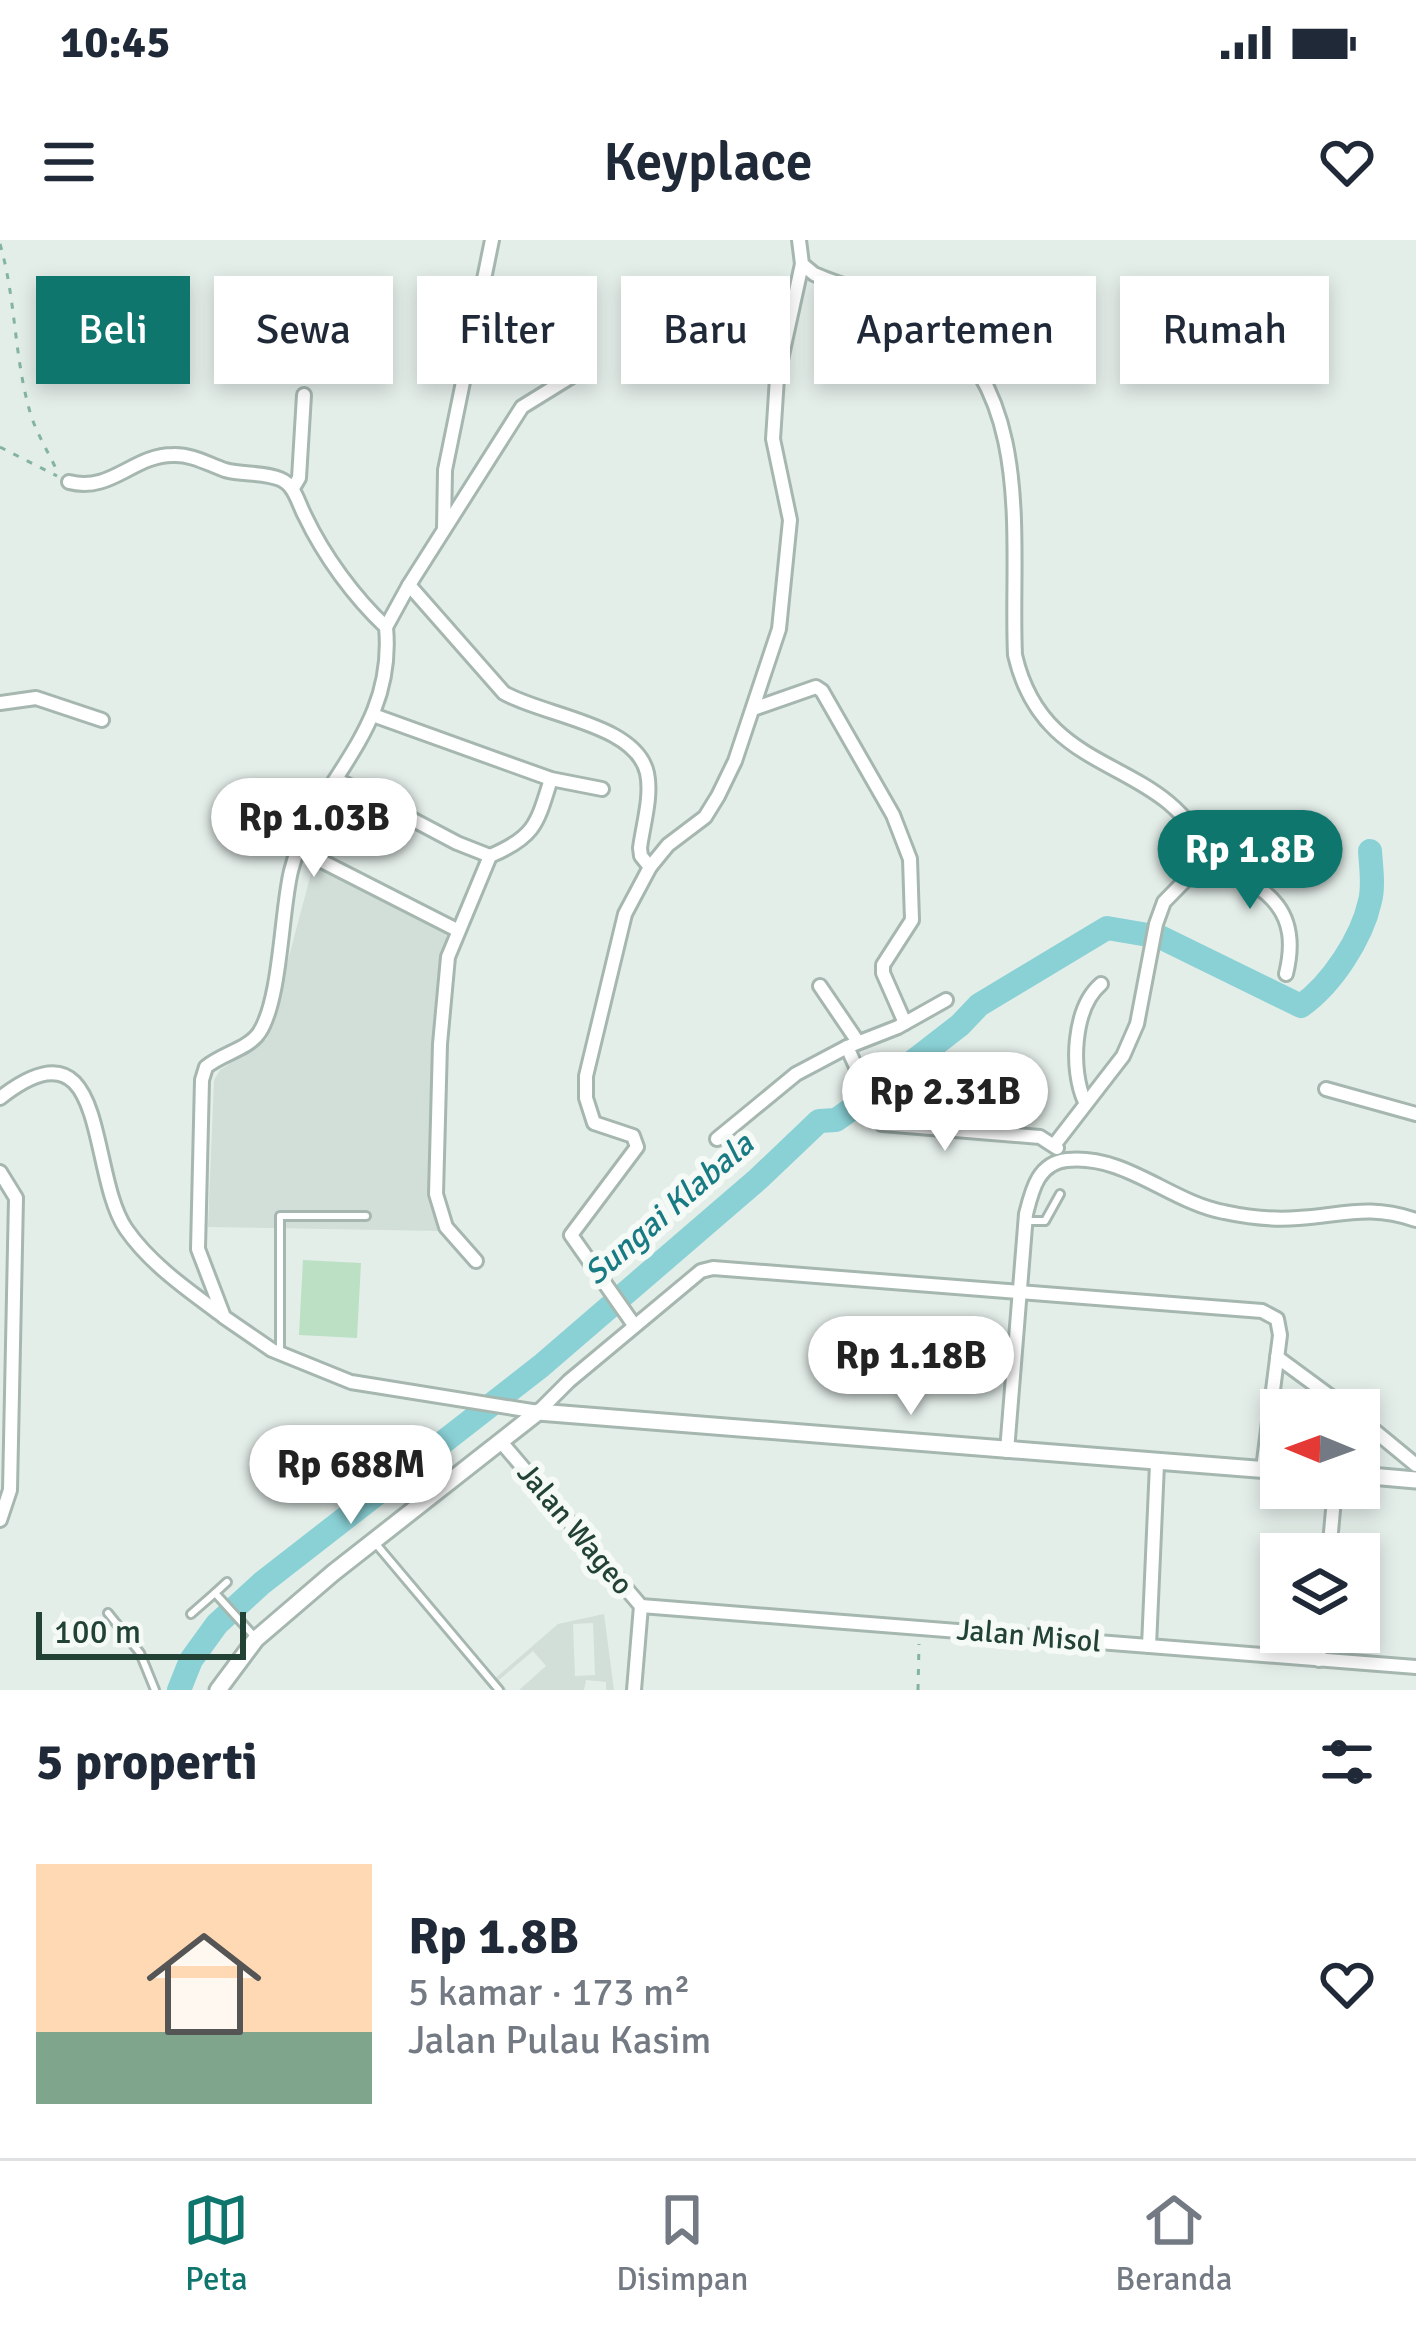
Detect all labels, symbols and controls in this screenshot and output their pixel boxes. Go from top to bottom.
text: 10:45 [60,15,170,70]
icon: menu [36,129,102,195]
text: Keyplace [603,129,813,196]
icon: heart [1314,129,1380,195]
chip: Beli [36,276,190,384]
chip: Sewa [214,276,393,384]
chip: Filter [417,276,597,384]
chip: Baru [621,276,790,384]
chip: Apartemen [814,276,1096,384]
chip: Rumah [1120,276,1329,384]
pin: Rp 1.03B [190,778,438,880]
text: Rp 1.03B [238,793,390,841]
pin: Rp 1.8B [1139,810,1361,912]
text: Rp 1.8B [1185,825,1315,873]
pin: Rp 2.31B [821,1052,1069,1154]
text: Rp 2.31B [869,1067,1021,1115]
water label: Sungai Klabala [576,1123,763,1294]
pin: Rp 1.18B [787,1316,1035,1418]
text: Rp 1.18B [835,1331,987,1379]
north arrow [1260,1389,1380,1509]
map controls [1260,1389,1380,1653]
pin: Rp 688M [240,1425,462,1527]
text: Rp 688M [276,1440,426,1488]
street label: Jalan Wageo [509,1455,641,1603]
button: layers [1260,1533,1380,1653]
scale bar [36,1606,246,1659]
street label: Jalan Misol [955,1611,1103,1661]
text: 100 m [54,1612,141,1653]
icon: filters [1314,1729,1380,1795]
text: 5 properti [36,1731,258,1794]
text: Rp 1.8B [408,1905,579,1968]
icon: home [132,1912,276,2056]
icon: heart [1314,1951,1380,2017]
text: 5 kamar · 173 m² [408,1968,690,2016]
text: Jalan Pulau Kasim [408,2016,711,2064]
tab: Peta [183,2187,249,2300]
tab: Disimpan [616,2187,748,2300]
tab: Beranda [1115,2187,1233,2300]

